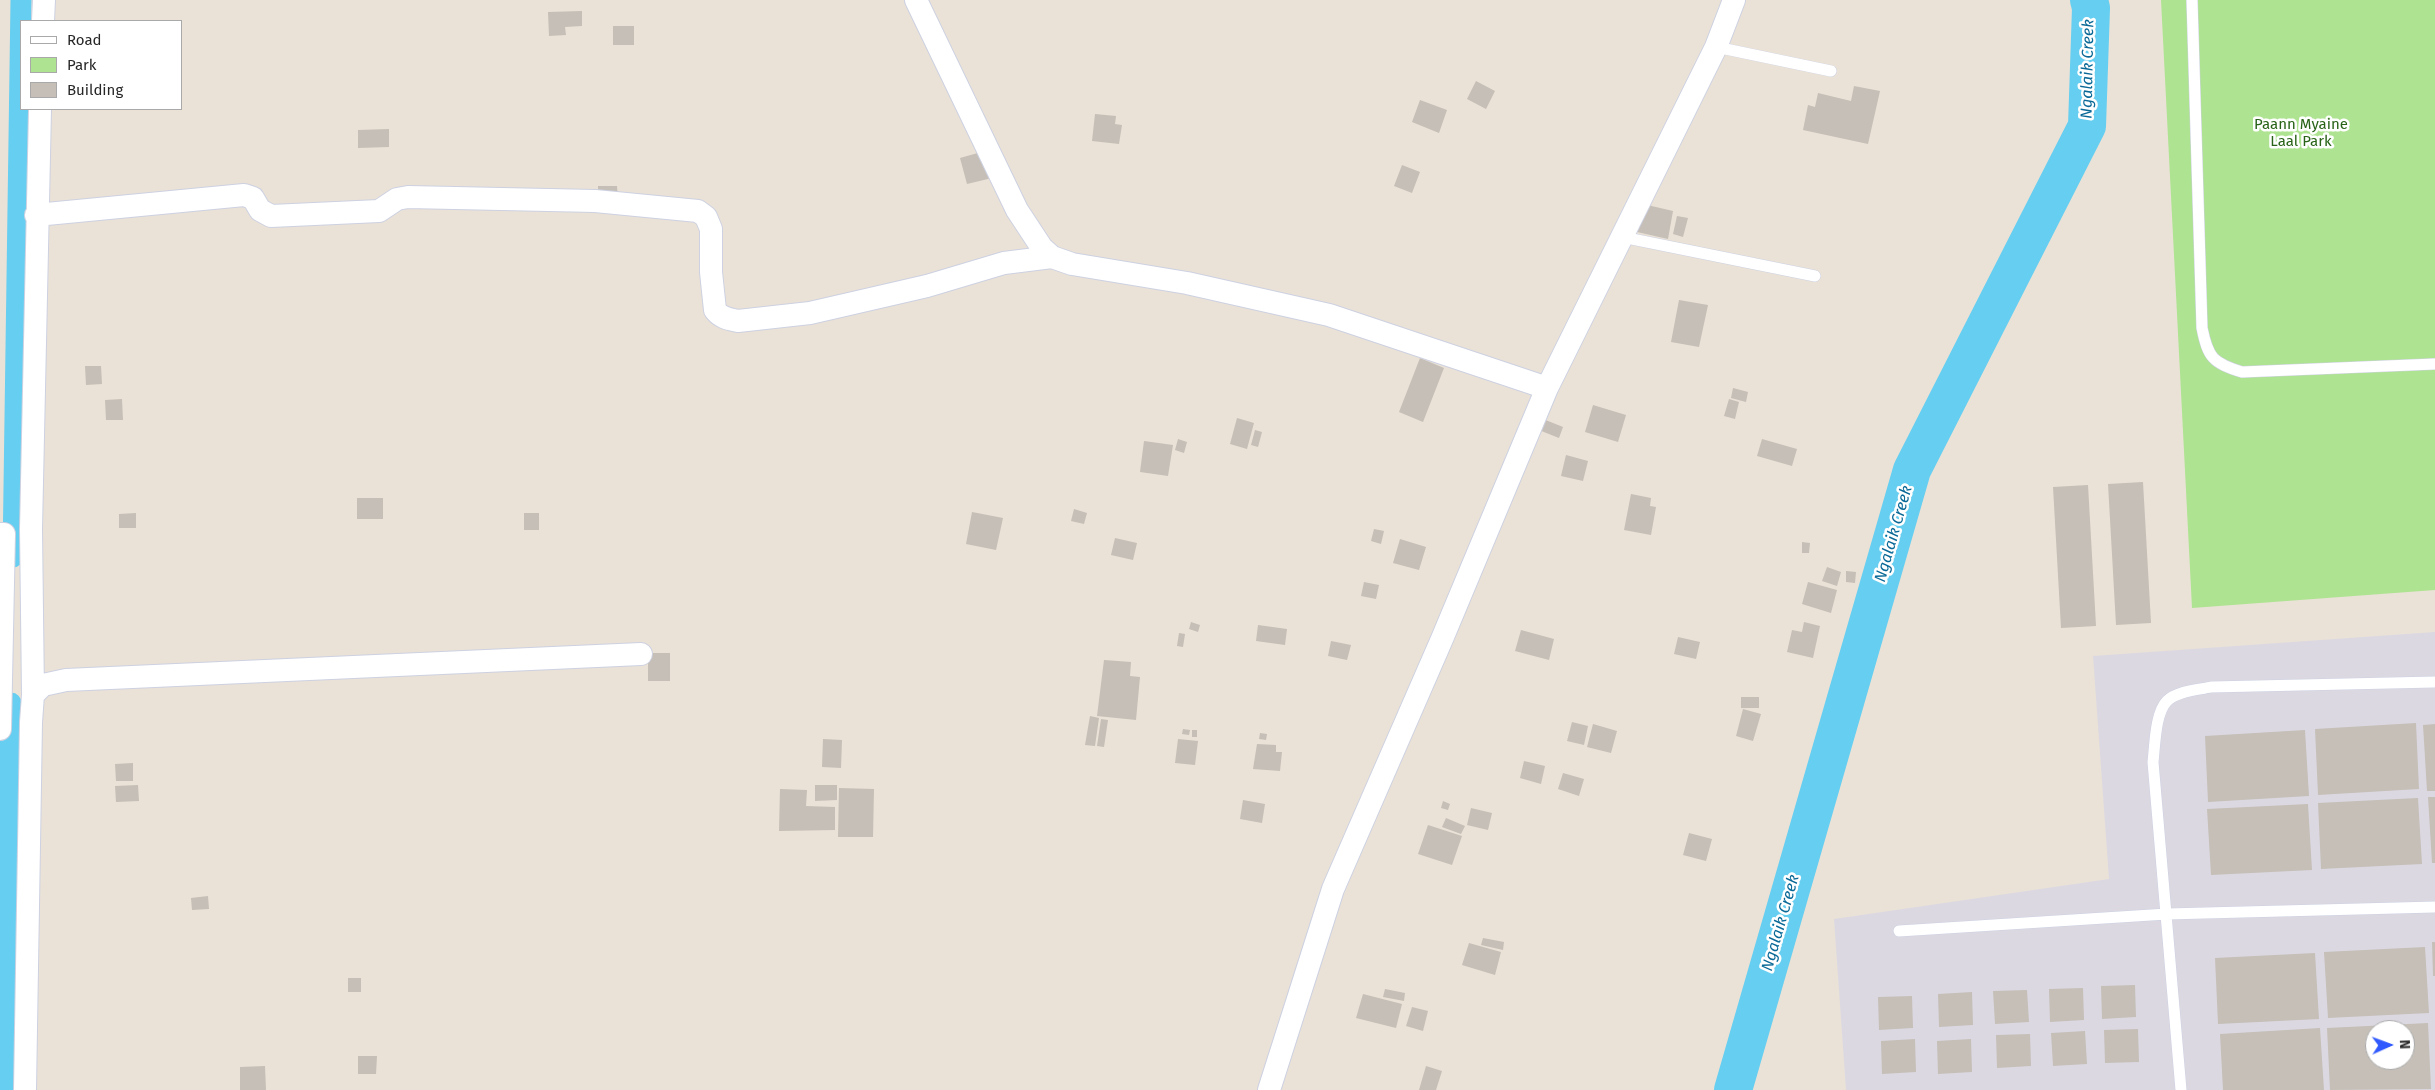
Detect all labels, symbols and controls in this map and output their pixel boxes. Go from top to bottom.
water label: Ngalaik Creek [2078,19,2098,119]
legend [20,20,182,110]
text: Road [67,31,102,49]
text: Park [67,56,97,74]
text: Building [67,81,123,99]
park label: Paann Myaine Laal Park [2254,116,2348,151]
water label: Ngalaik Creek [1871,483,1917,585]
water label: Ngalaik Creek [1758,872,1804,974]
north arrow [2365,1020,2415,1070]
text: N [2396,1040,2413,1049]

